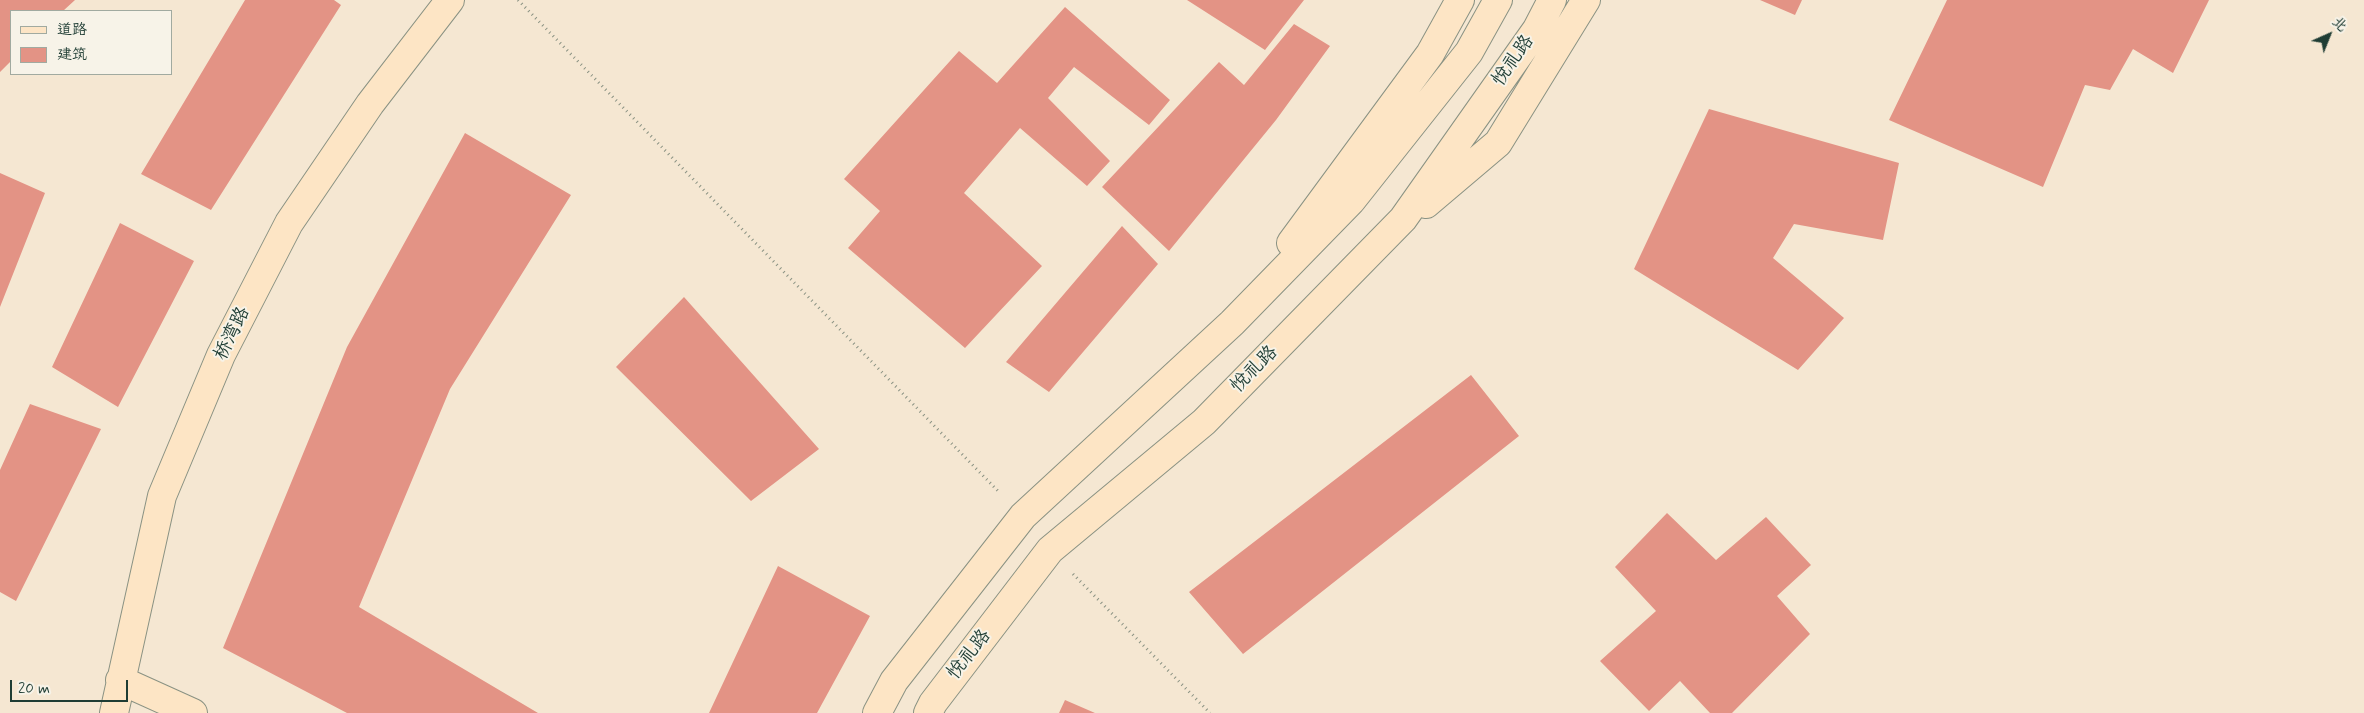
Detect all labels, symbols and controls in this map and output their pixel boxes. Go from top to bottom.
legend [10,10,172,75]
north arrow [2304,10,2354,60]
text: 北 [2328,13,2351,36]
text: 道路 [57,20,87,40]
street label: 悦礼路 [1488,31,1540,91]
text: 建筑 [57,45,87,65]
street label: 桥湾路 [210,303,256,365]
street label: 悦礼路 [1227,342,1283,398]
street label: 悦礼路 [943,626,997,684]
scale bar [12,670,130,702]
text: 20 m [18,679,50,699]

